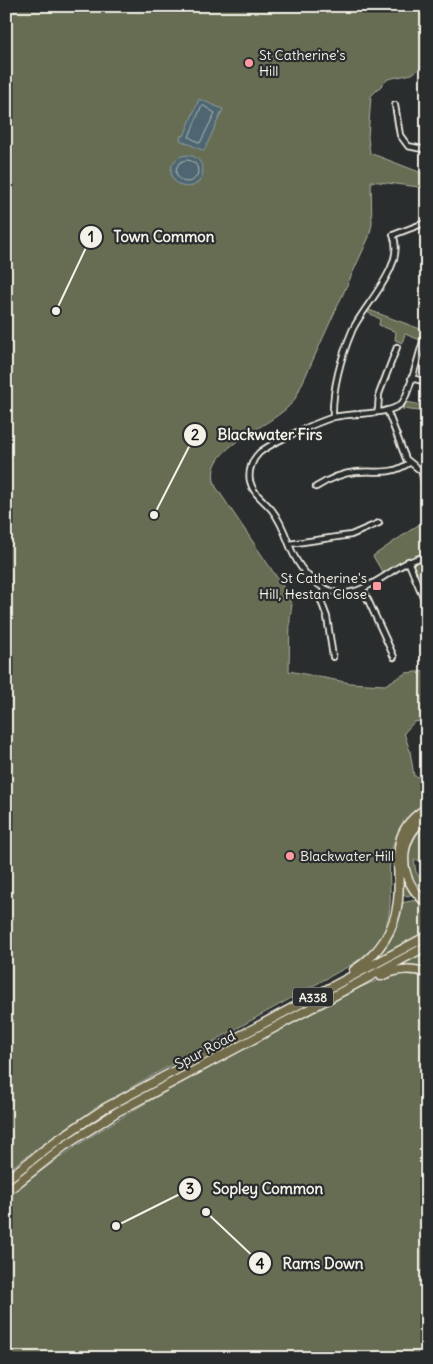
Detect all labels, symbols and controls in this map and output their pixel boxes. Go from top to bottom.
place label: St Catherine's Hill [259,46,346,80]
marker: St Catherine's Hill [243,57,255,69]
callout: Town Common [78,222,224,252]
text: 1 [88,227,94,246]
text: Town Common [114,227,215,246]
callout: Blackwater Firs [182,420,332,450]
text: 2 [191,425,199,444]
text: Blackwater Firs [218,425,323,444]
place label: St Catherine's Hill, Hestan Close [259,569,367,603]
marker: St Catherine's Hill, Hestan Close [371,580,383,592]
place label: Blackwater Hill [300,847,394,865]
marker: Blackwater Hill [284,850,296,862]
road number: A338 [293,988,333,1006]
street label: Spur Road [172,1027,238,1073]
callout: Sopley Common [178,1174,333,1204]
text: 3 [186,1179,194,1198]
text: Sopley Common [213,1179,324,1199]
callout: Rams Down [248,1248,374,1278]
text: 4 [256,1254,265,1273]
text: Rams Down [282,1254,364,1273]

